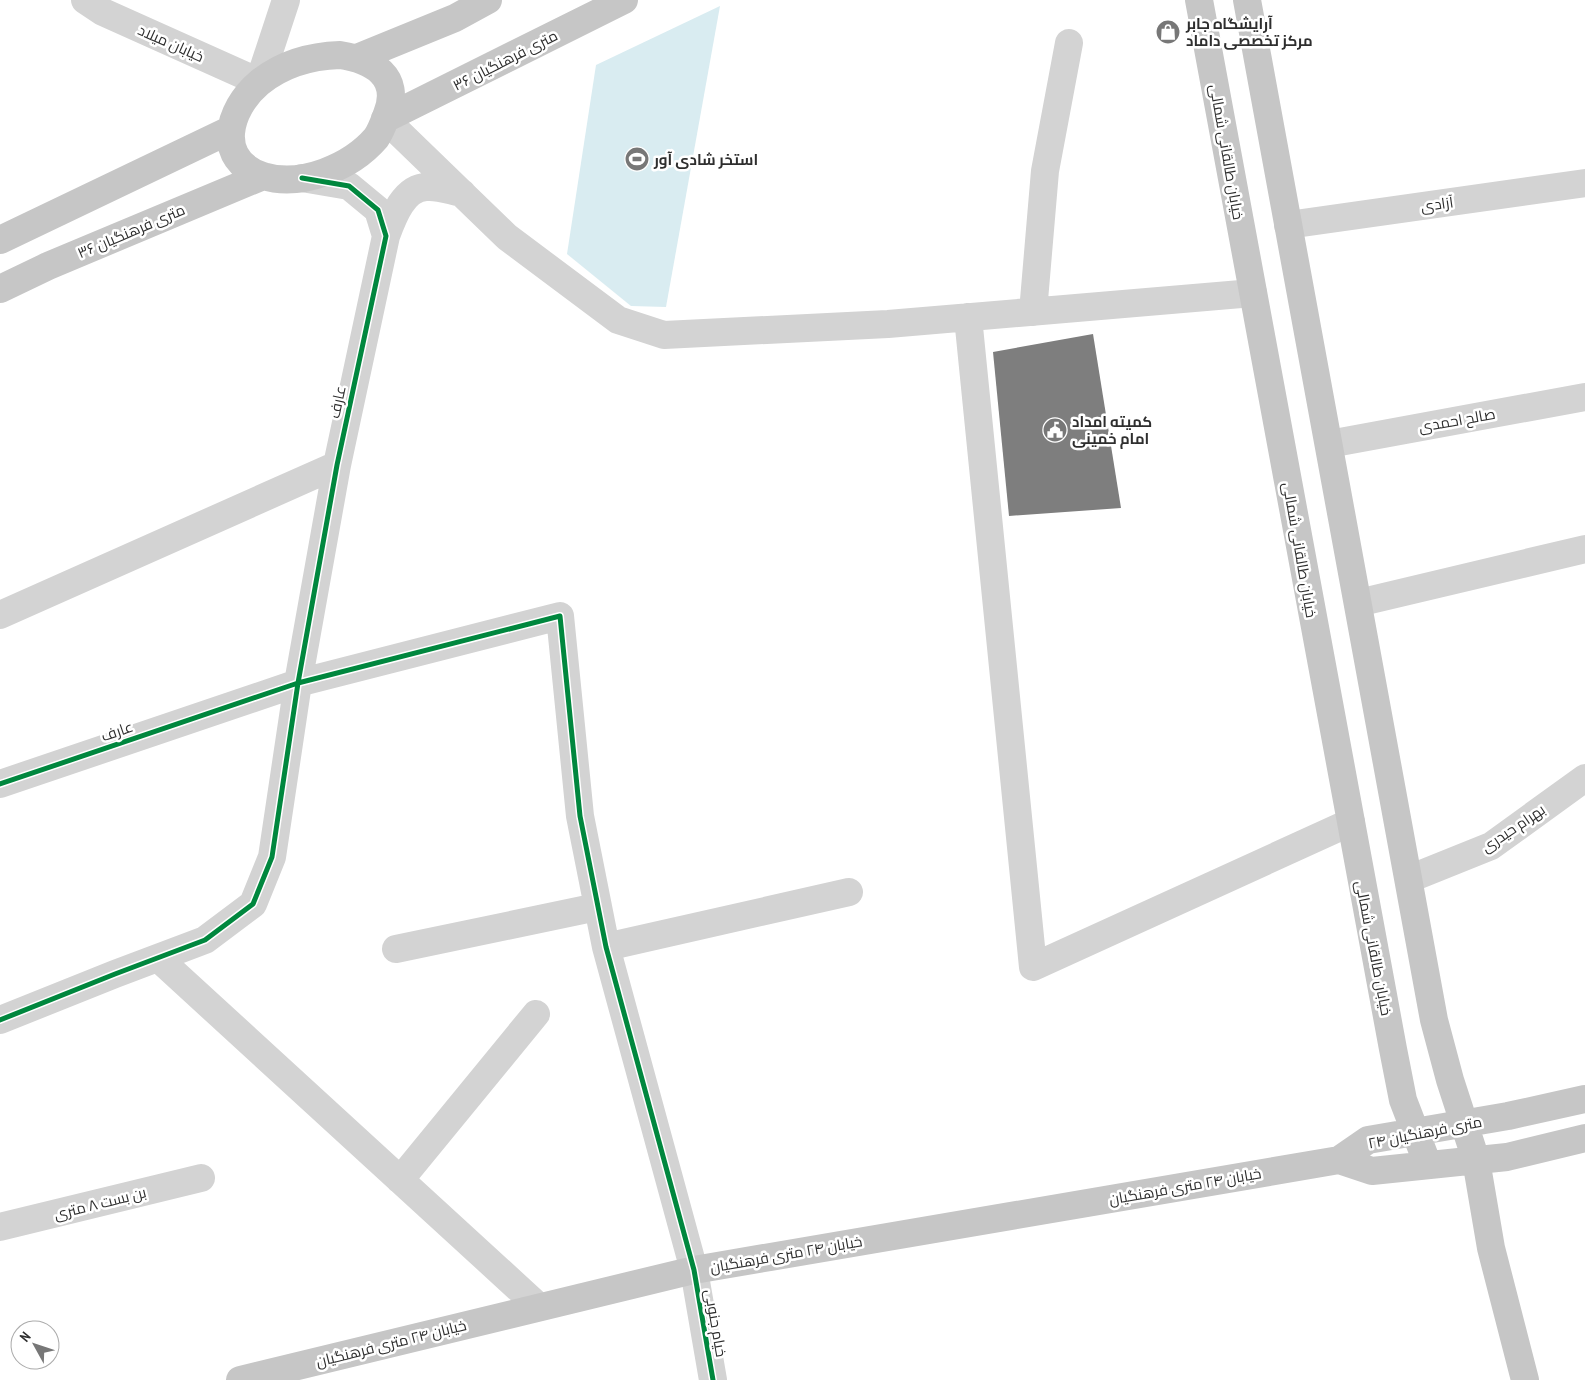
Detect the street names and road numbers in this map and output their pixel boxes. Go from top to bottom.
street label: خیابان میلاد [135,20,207,67]
street label: ۳۶ متری فرهنگیان [449,25,561,95]
street label: خیابان طالقانی شمالی [1205,83,1248,221]
street label: آزادی [1419,192,1455,217]
street label: ۳۶ متری فرهنگیان [74,200,188,263]
street label: عارف [324,384,350,420]
street label: صالح احمدی [1417,404,1497,438]
street label: خیابان طالقانی شمالی [1278,481,1321,619]
street label: عارف [98,717,136,745]
street label: بهرام حیدری [1477,800,1549,857]
street label: خیابان طالقانی شمالی [1351,879,1396,1017]
street label: ۲۴ متری فرهنگیان [1366,1112,1484,1153]
street label: خیابان ۲۴ متری فرهنگیان [1107,1163,1263,1210]
street label: بن بست ۸ متری [52,1182,148,1225]
street label: خیابان ۲۴ متری فرهنگیان [708,1231,864,1278]
street label: خیام جنوبی [700,1288,731,1359]
street label: خیابان ۲۴ متری فرهنگیان [314,1315,468,1372]

